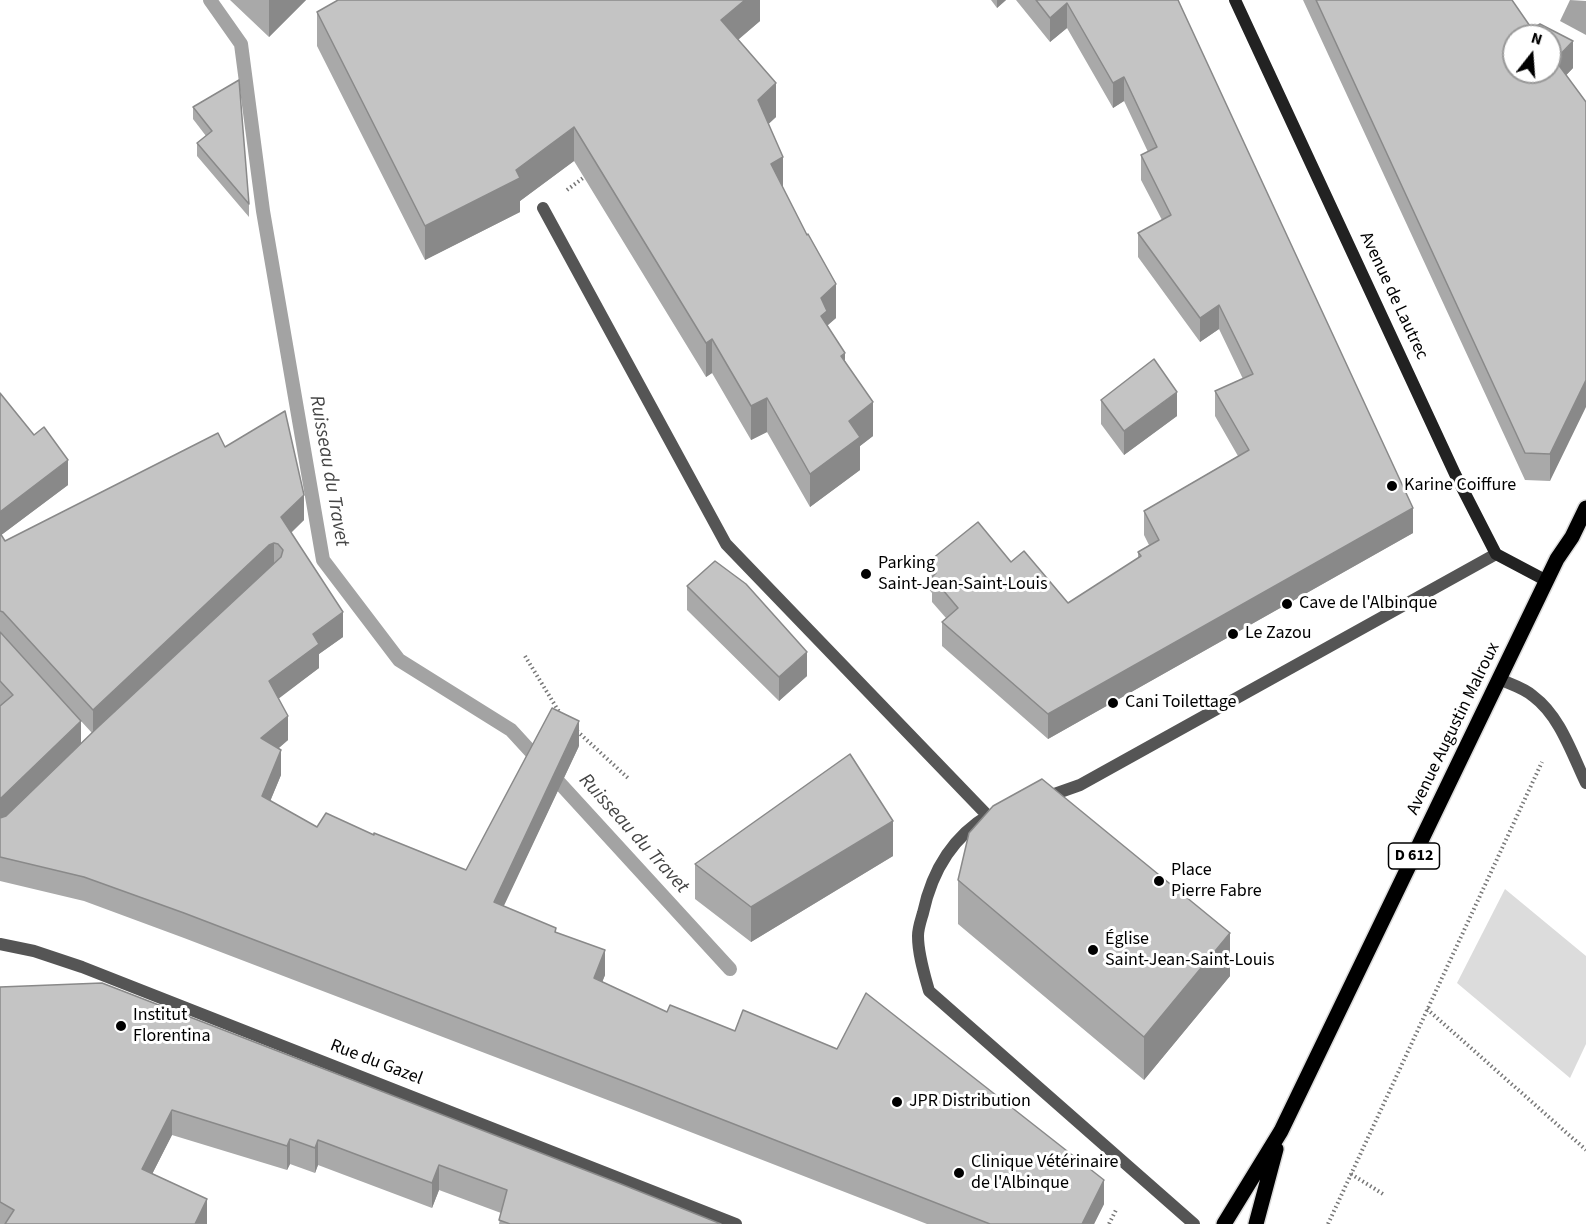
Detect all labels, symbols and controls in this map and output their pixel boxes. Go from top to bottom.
north arrow [1502,24,1562,84]
text: N [1528,27,1545,51]
street label: Avenue de Lautrec [1354,229,1432,363]
water label: Ruisseau du Travet [303,394,353,548]
place label: Karine Coiffure [1404,475,1516,497]
marker: Karine Coiffure [1385,479,1399,493]
place label: Parking Saint-Jean-Saint-Louis [878,553,1048,596]
marker: Parking Saint-Jean-Saint-Louis [859,567,873,581]
place label: Cave de l'Albinque [1299,593,1437,615]
marker: Cave de l'Albinque [1280,597,1294,611]
place label: Le Zazou [1245,623,1312,645]
marker: Le Zazou [1226,627,1240,641]
street label: Avenue Augustin Malroux [1403,639,1505,819]
place label: Cani Toilettage [1125,692,1236,714]
marker: Cani Toilettage [1106,696,1120,710]
water label: Ruisseau du Travet [573,769,693,899]
road number: D 612 [1388,843,1440,869]
place label: Place Pierre Fabre [1171,860,1262,902]
marker: Place Pierre Fabre [1152,874,1166,888]
place label: Église Saint-Jean-Saint-Louis [1105,929,1275,972]
marker: Église Saint-Jean-Saint-Louis [1086,943,1100,957]
place label: Institut Florentina [133,1005,211,1048]
marker: Institut Florentina [114,1019,128,1033]
street label: Rue du Gazel [327,1036,425,1090]
place label: JPR Distribution [909,1091,1031,1113]
marker: JPR Distribution [890,1095,904,1109]
place label: Clinique Vétérinaire de l'Albinque [971,1152,1118,1194]
marker: Clinique Vétérinaire de l'Albinque [952,1166,966,1180]

